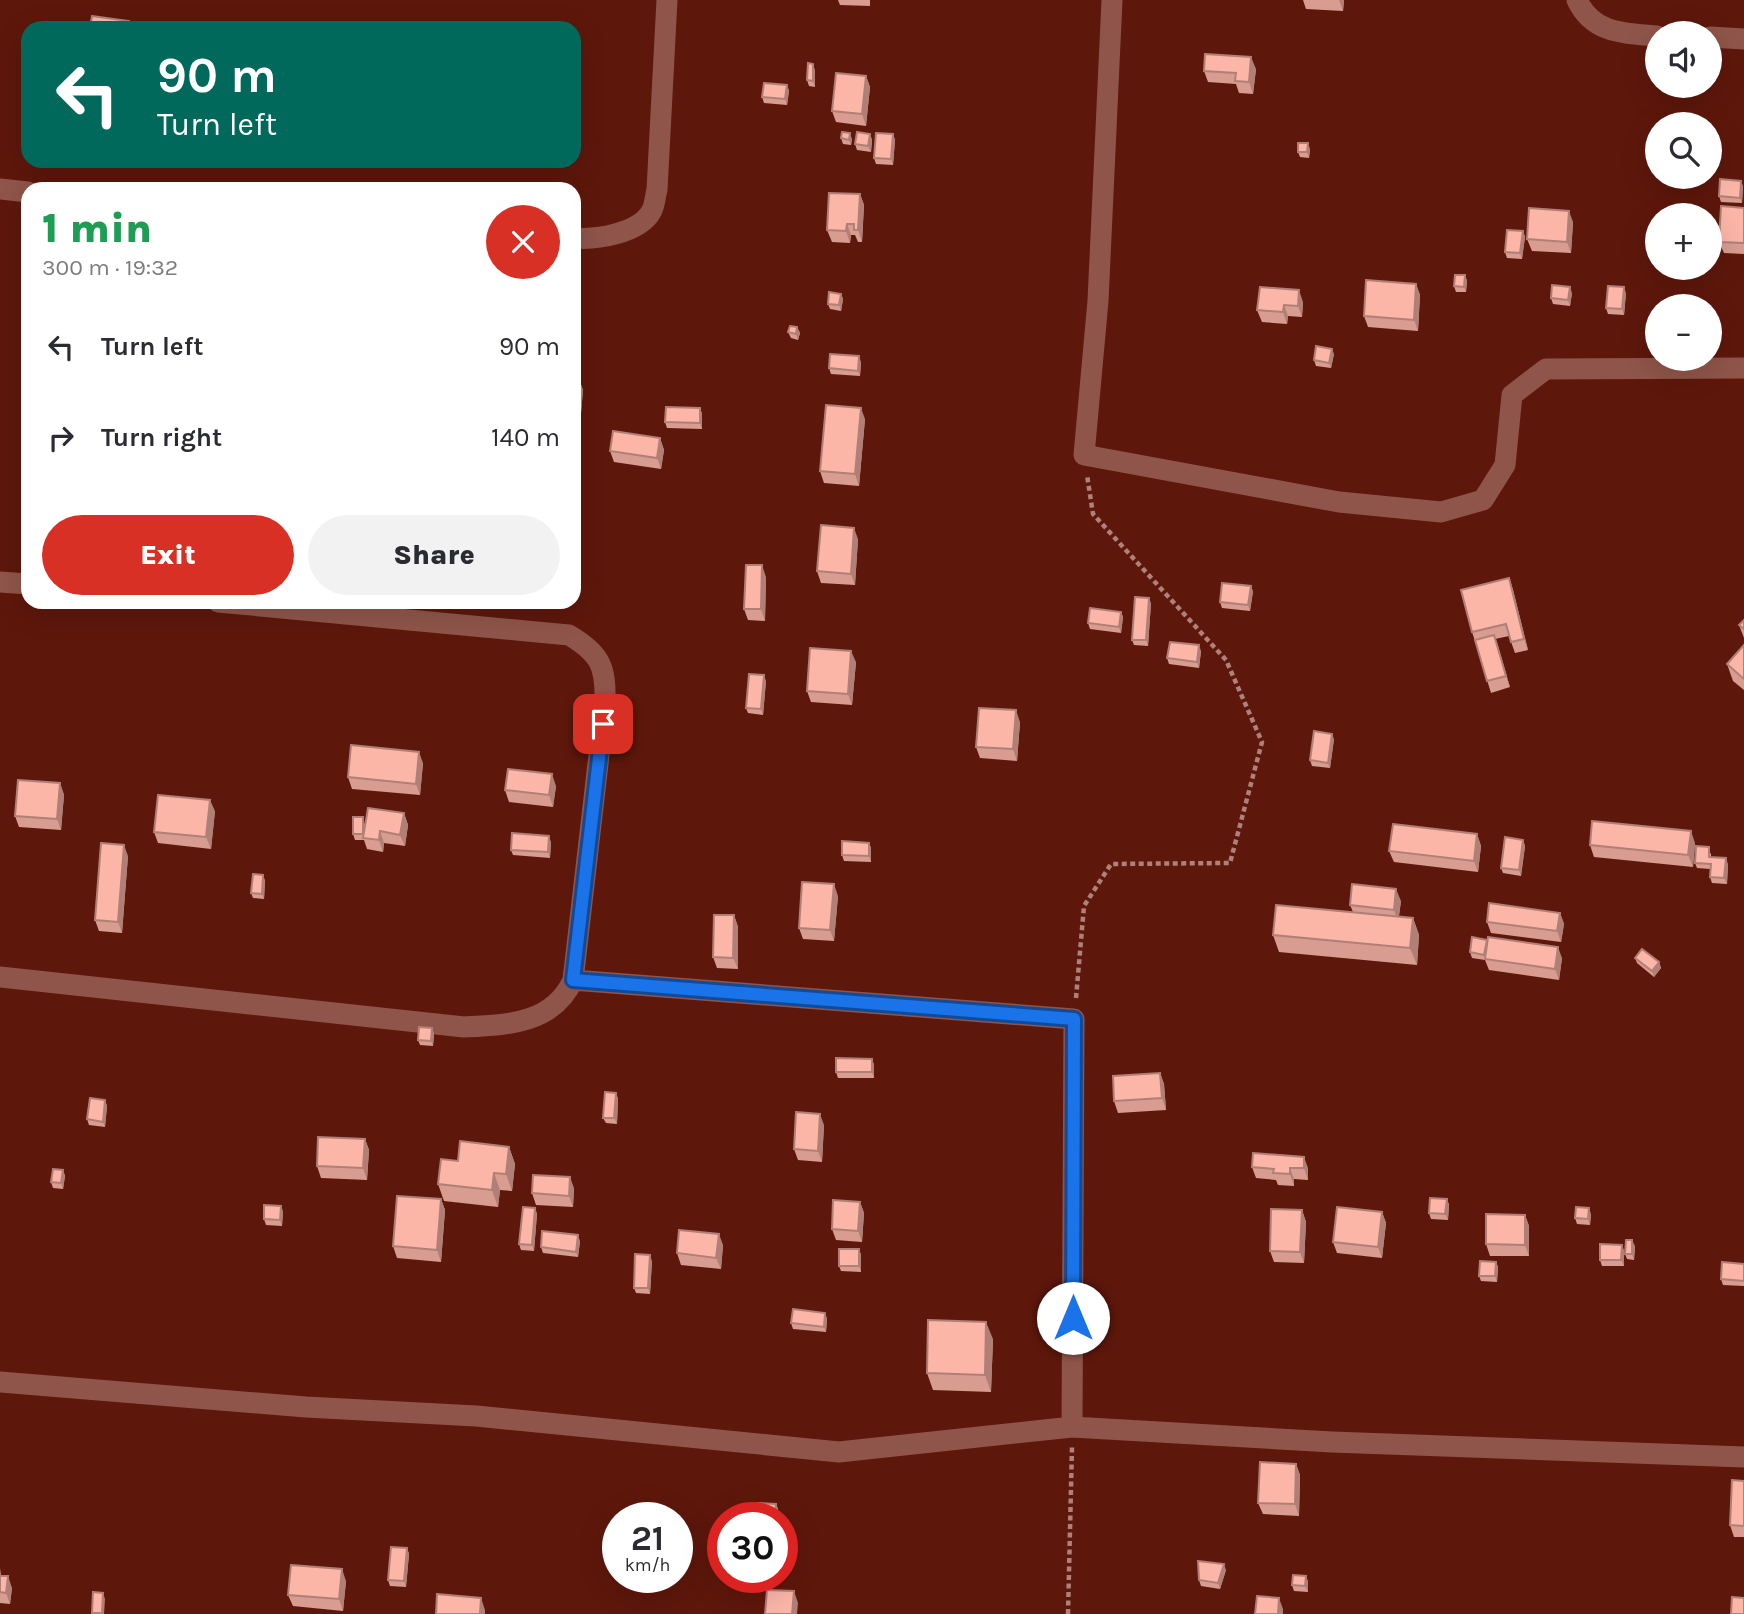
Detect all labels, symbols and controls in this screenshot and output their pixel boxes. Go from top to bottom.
map controls [1645,21,1722,371]
button: sound [1645,21,1722,98]
text: 90 m [157,47,277,104]
icon: left [42,49,133,140]
text: Turn left [157,106,277,143]
button: search [1645,112,1722,189]
text: 1 min [42,203,152,253]
button: + [1645,203,1722,280]
button: close [486,205,560,279]
text: 300 m · 19:32 [42,254,178,281]
button: − [1645,294,1722,371]
icon: left [42,328,80,366]
text: Turn left [101,331,203,362]
text: 90 m [499,331,560,362]
icon: right [42,419,80,457]
text: Turn right [101,422,222,453]
text: 140 m [491,422,560,453]
button: Exit [42,515,294,595]
button: Share [308,515,560,595]
pin [573,694,633,754]
icon: arrive [584,705,622,743]
position arrow [1036,1281,1110,1355]
speed limit sign: 30 [707,1502,798,1593]
text: 21 [631,1518,664,1559]
text: km/h [625,1554,670,1576]

